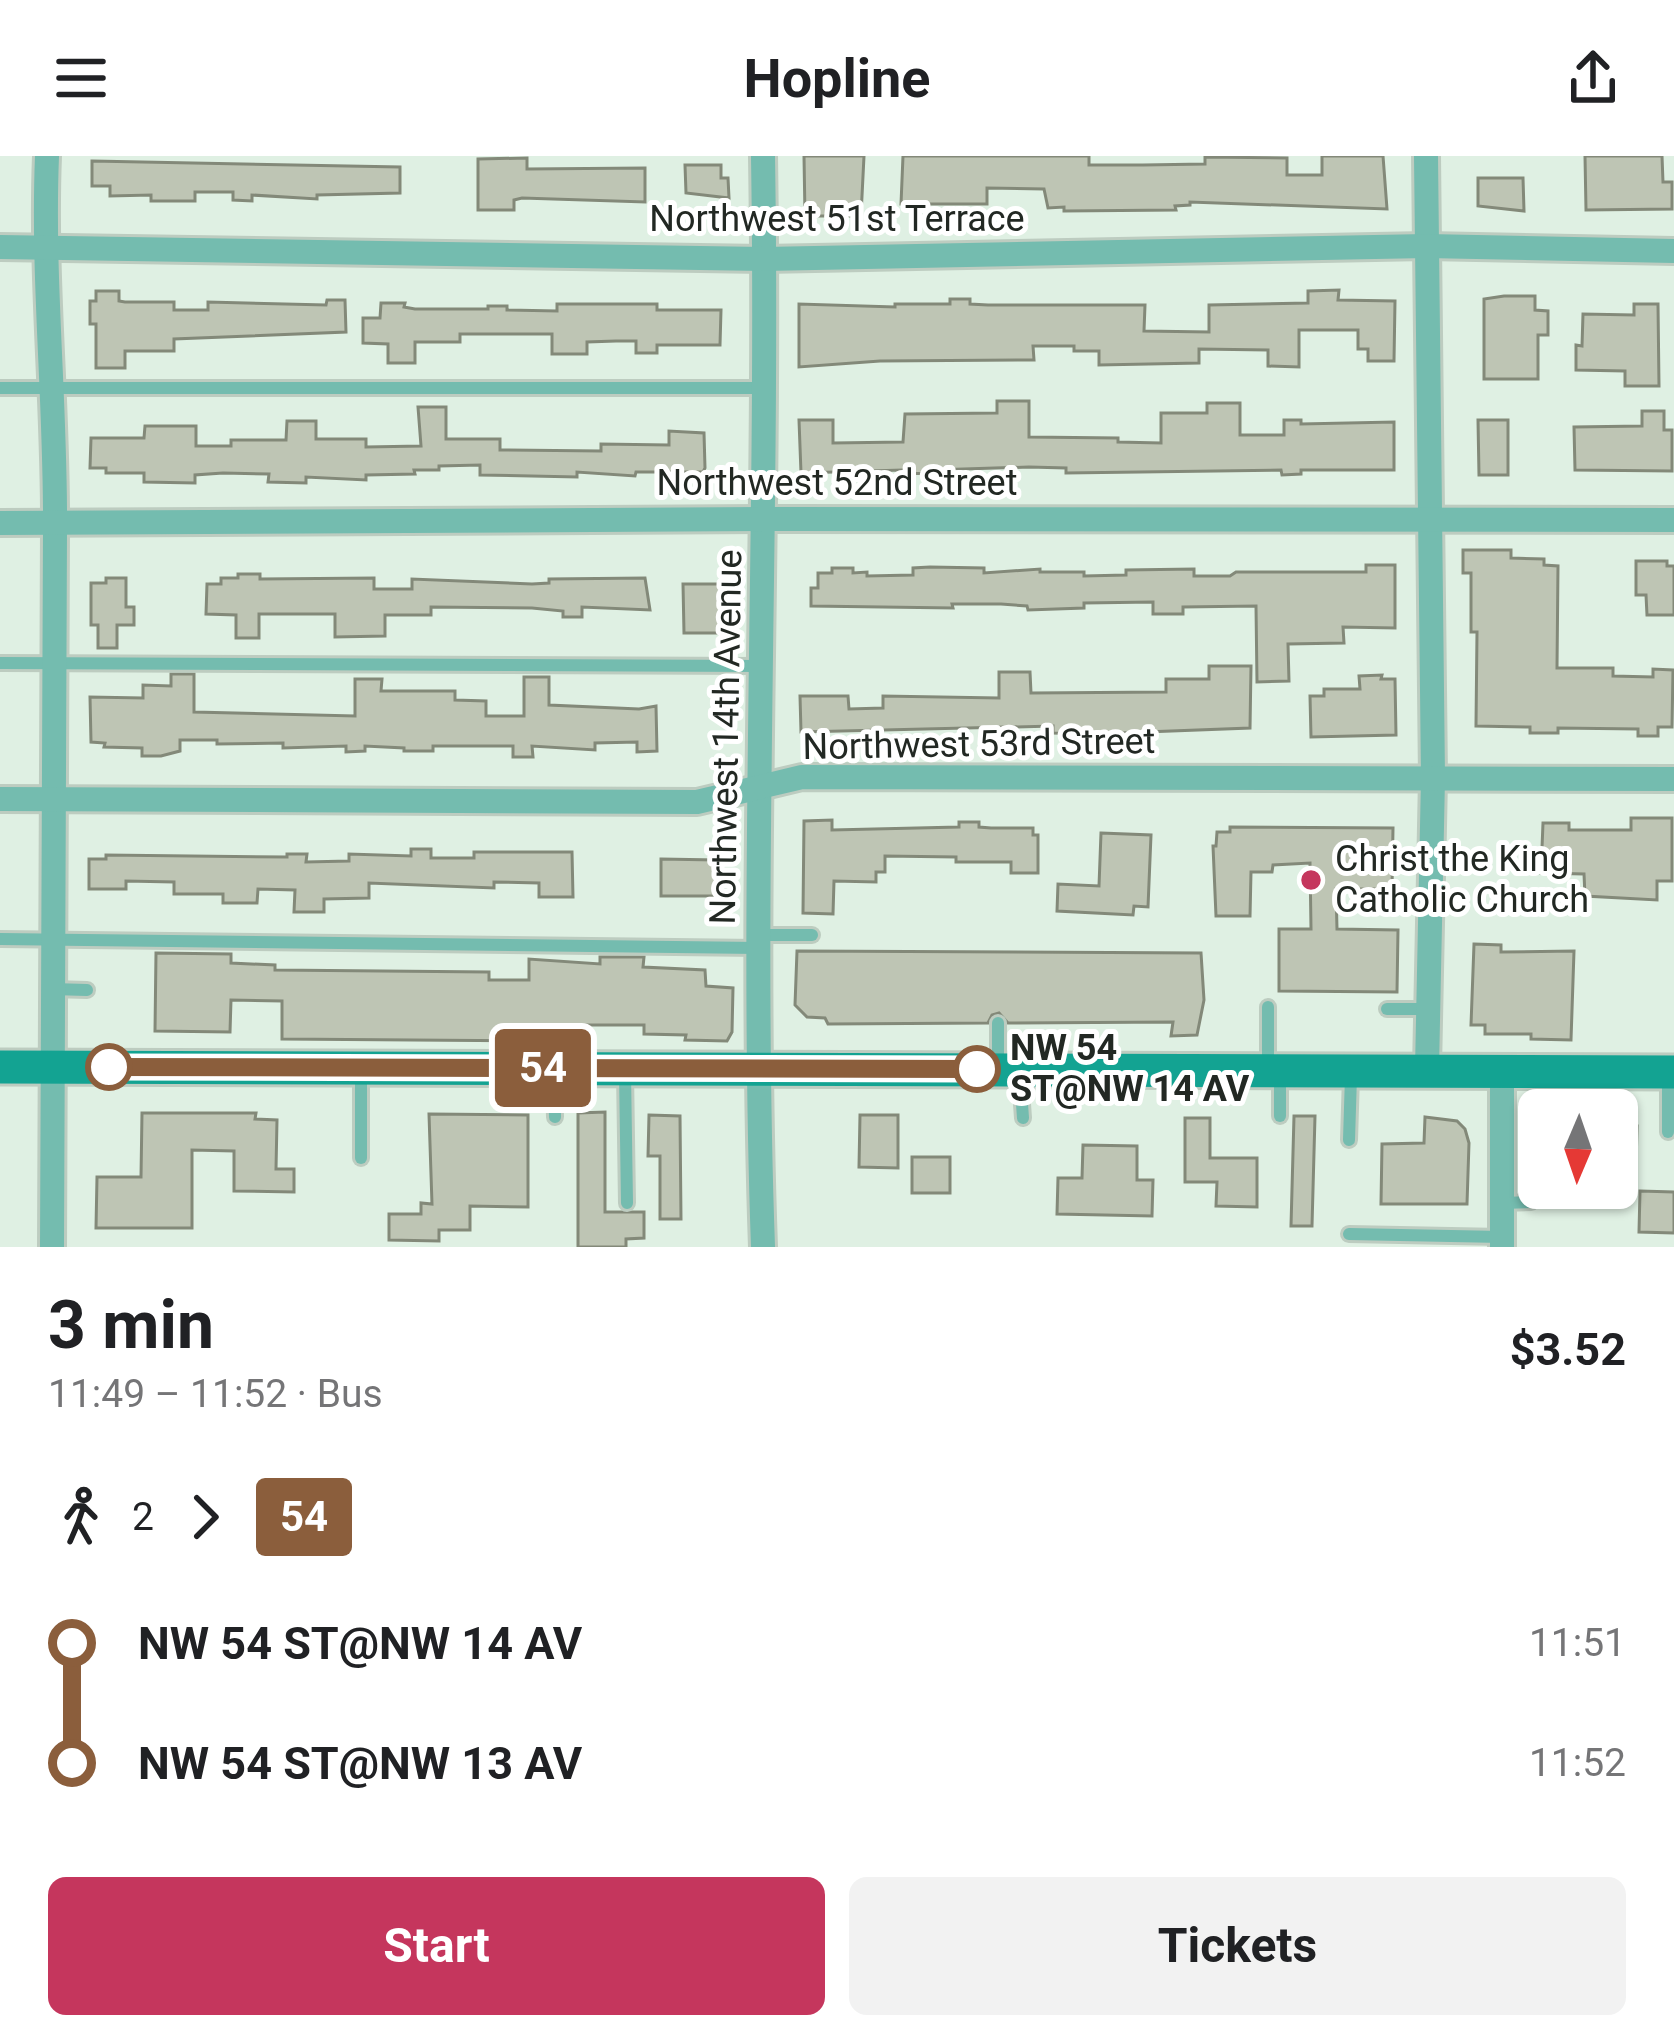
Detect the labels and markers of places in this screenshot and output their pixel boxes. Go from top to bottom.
place label: Christ the King Catholic Church [1335,838,1589,921]
marker: Christ the King Catholic Church [1298,867,1324,893]
place label: NW 54 ST@NW 14 AV [1010,1027,1250,1110]
unlabelled marker [87,1045,131,1089]
marker: NW 54 ST@NW 14 AV [955,1047,999,1091]

